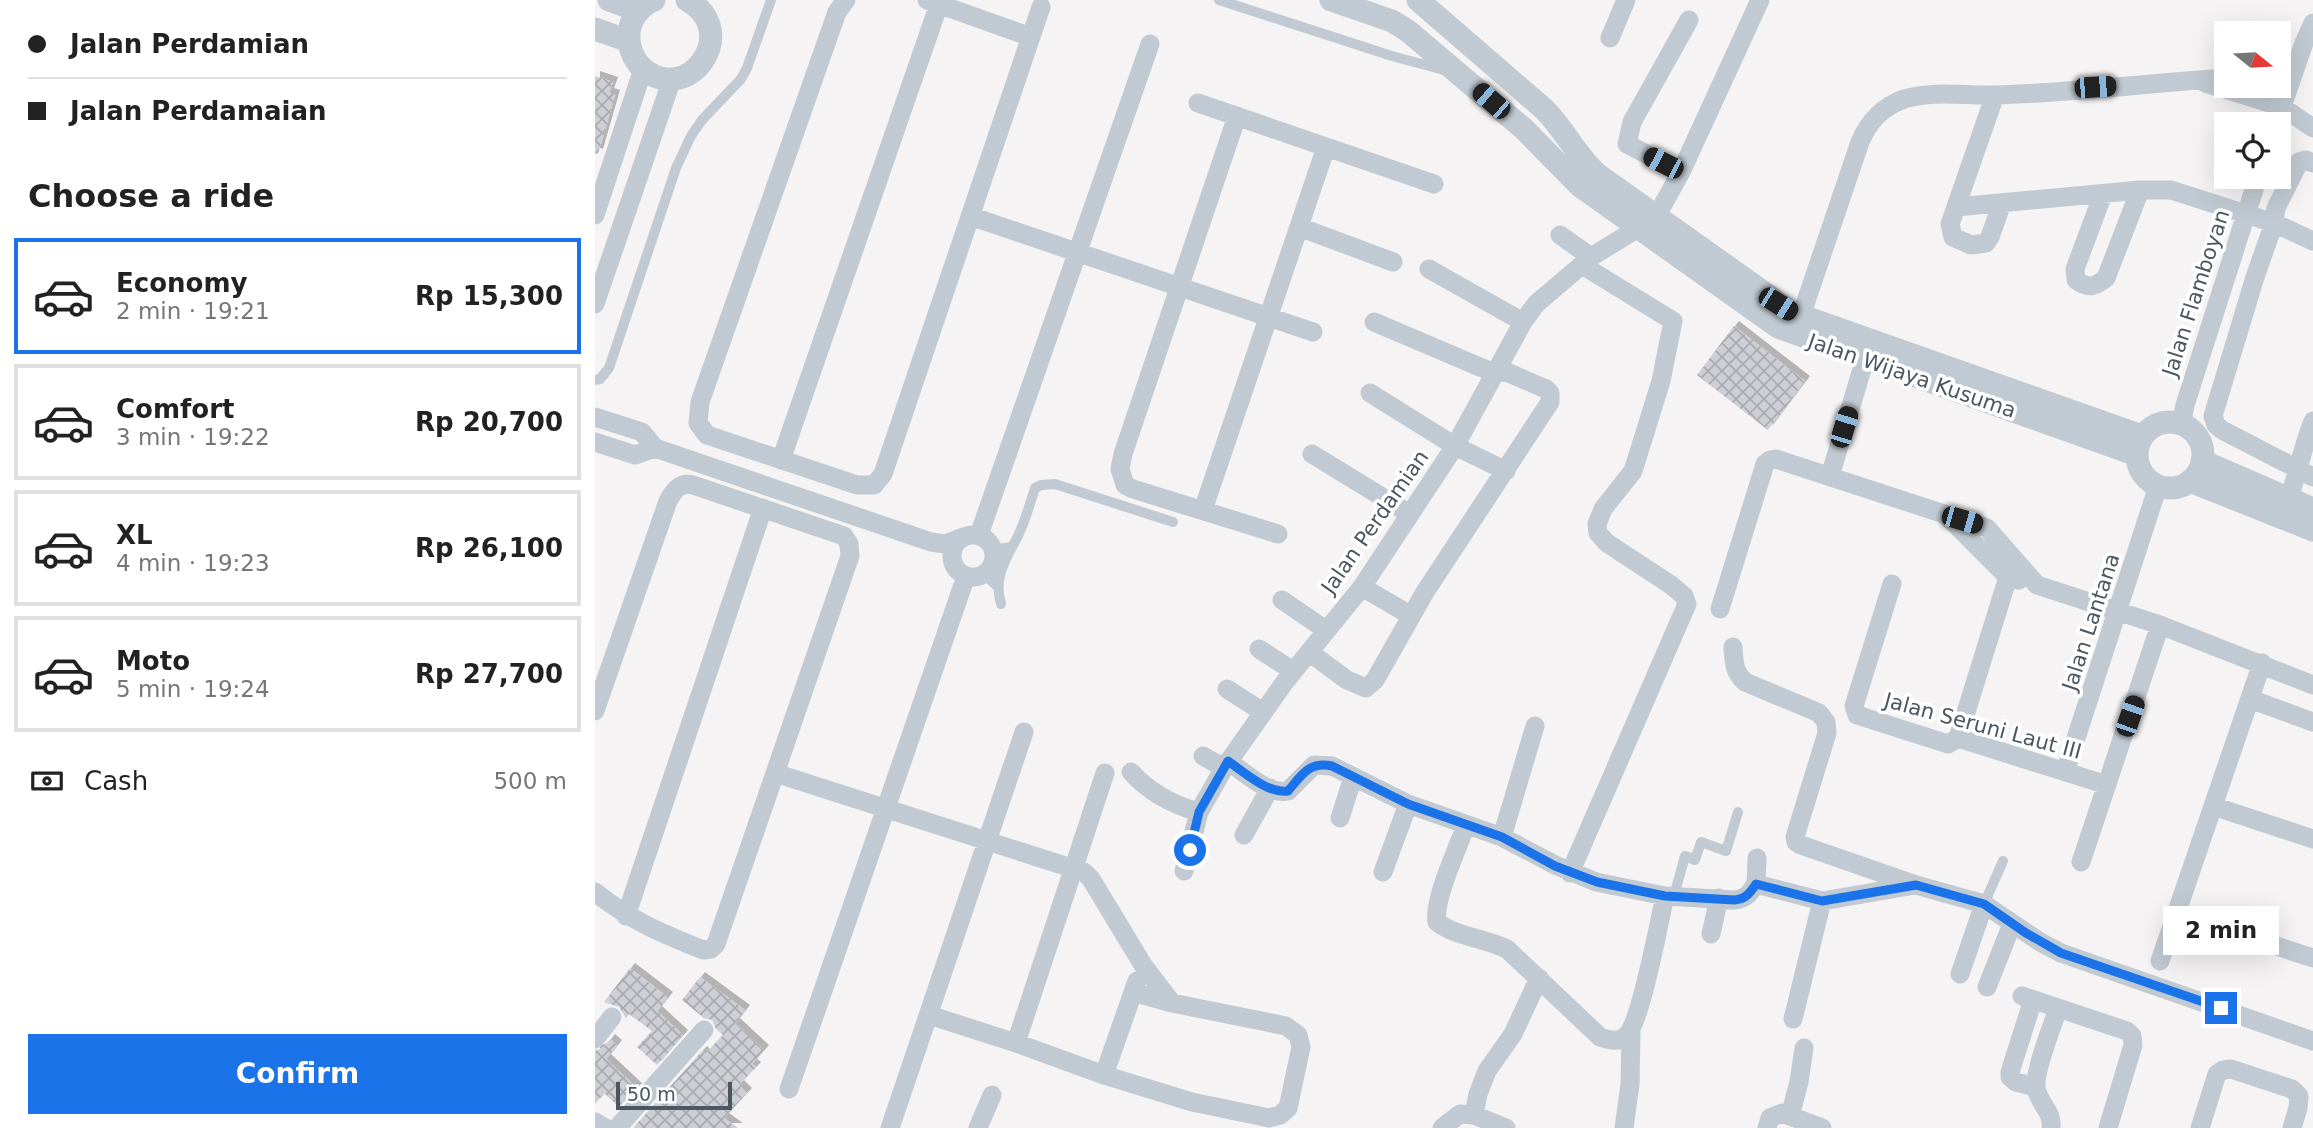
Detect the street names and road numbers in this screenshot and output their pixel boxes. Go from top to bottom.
street label: Jalan Flamboyan [2157,207,2234,381]
street label: Jalan Wijaya Kusuma [1803,328,2019,423]
street label: Jalan Perdamian [1315,446,1433,600]
street label: Jalan Lantana [2057,550,2124,696]
street label: Jalan Seruni Laut III [1880,688,2084,764]

